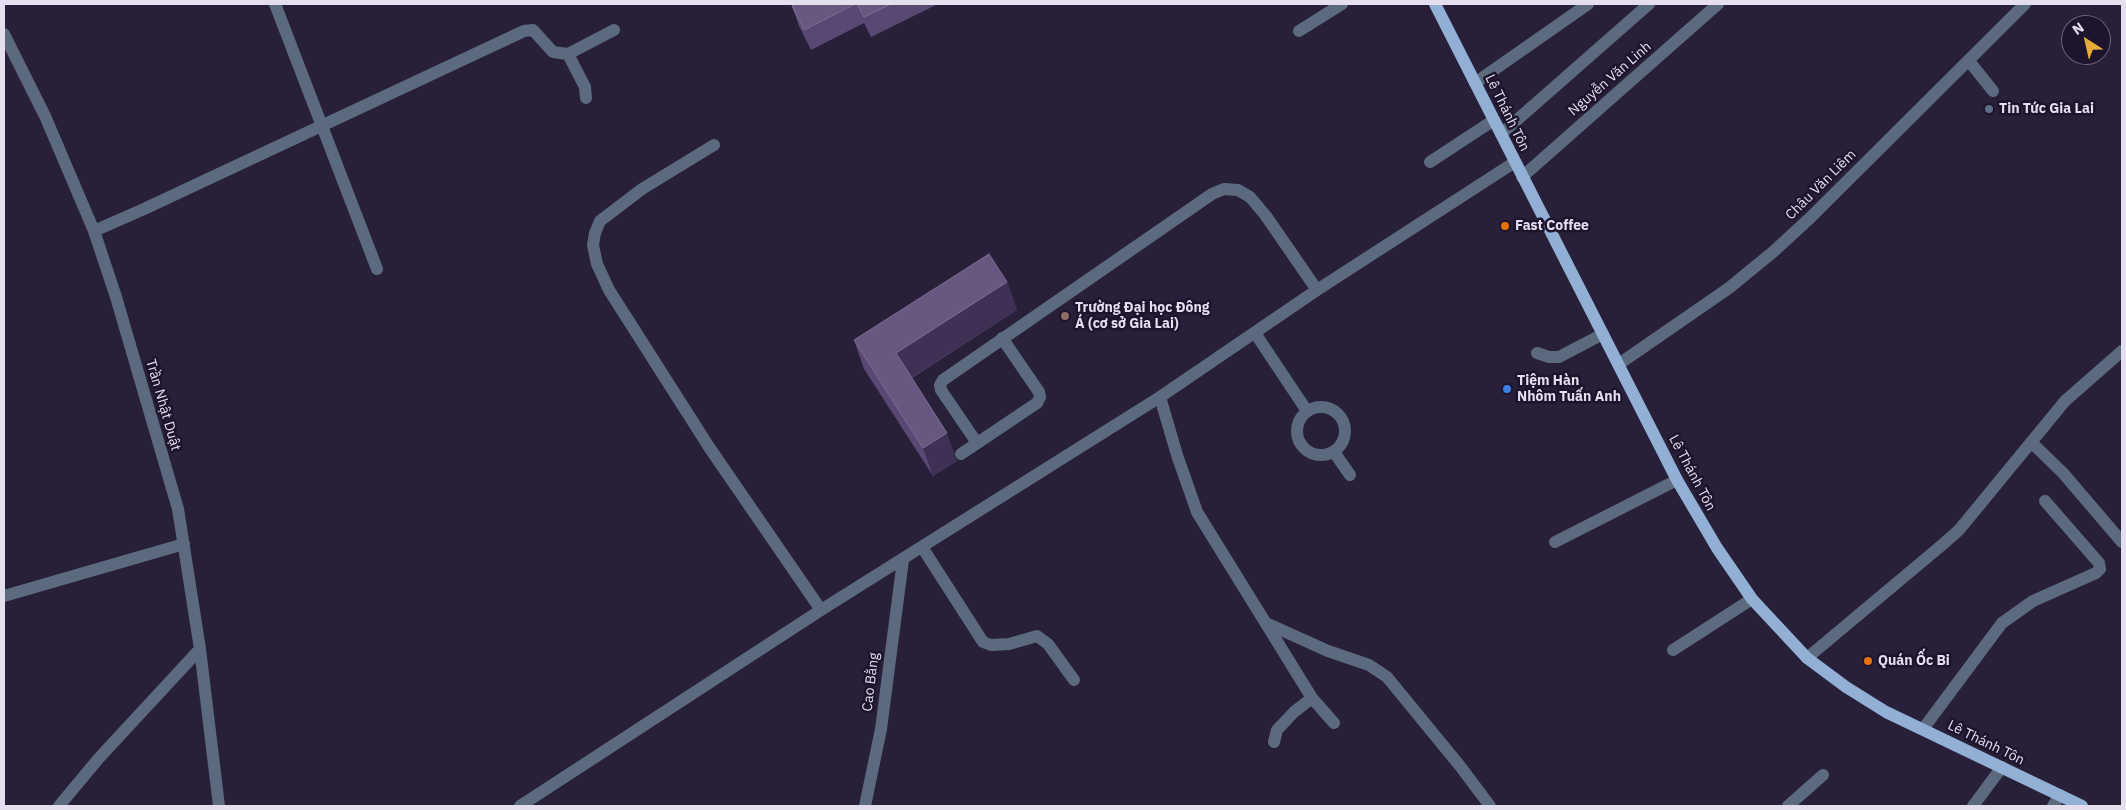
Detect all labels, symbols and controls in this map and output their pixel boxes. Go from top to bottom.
north arrow [2061,15,2111,65]
text: N [2069,18,2087,39]
street label: Nguyễn Văn Linh [1565,38,1655,120]
street label: Lê Thánh Tôn [1481,72,1533,154]
place label: Tin Tức Gia Lai [1999,101,2094,117]
marker: Tin Tức Gia Lai [1983,103,1995,115]
street label: Châu Văn Liêm [1782,146,1860,224]
place label: Fast Coffee [1515,218,1589,234]
marker: Fast Coffee [1499,220,1511,232]
place label: Trường Đại học Đông Á (cơ sở Gia Lai) [1075,300,1209,332]
marker: Trường Đại học Đông Á (cơ sở Gia Lai) [1059,310,1071,322]
street label: Trần Nhật Duật [142,357,184,453]
place label: Tiệm Hàn Nhôm Tuấn Anh [1517,373,1621,406]
marker: Tiệm Hàn Nhôm Tuấn Anh [1501,383,1513,395]
street label: Lê Thánh Tôn [1665,432,1719,514]
street label: Cao Bằng [859,652,883,712]
place label: Quán Ốc Bi [1878,653,1950,669]
marker: Quán Ốc Bi [1862,655,1874,667]
street label: Lê Thánh Tôn [1945,717,2027,769]

